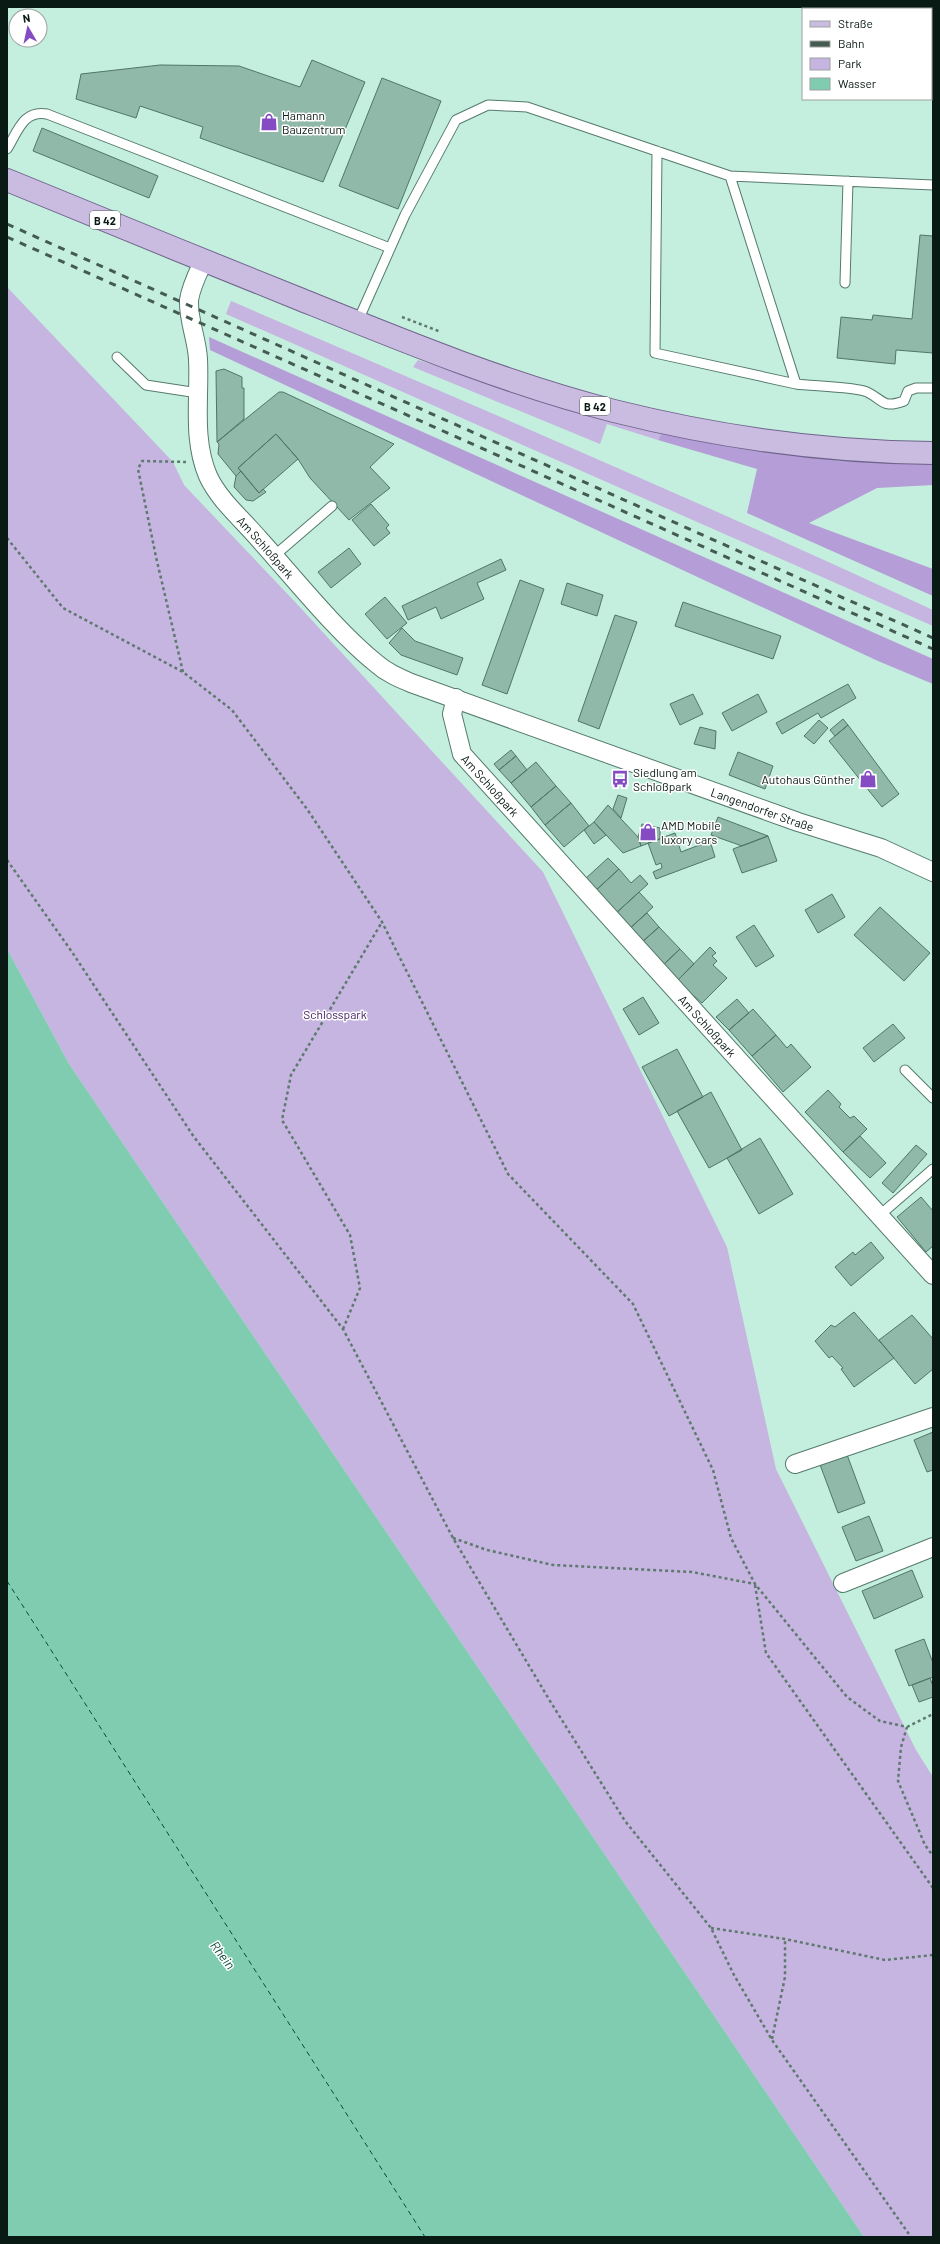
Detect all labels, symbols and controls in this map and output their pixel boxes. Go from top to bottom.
north arrow [8,8,48,48]
legend [802,8,932,100]
text: N [22,11,31,25]
text: Straße [838,16,873,30]
text: Bahn [838,36,865,50]
text: Park [838,56,862,70]
text: Wasser [838,76,877,90]
place label: Hamann Bauzentrum [282,108,345,136]
shop icon: Hamann Bauzentrum [259,112,279,132]
road number: B 42 [90,211,120,229]
road number: B 42 [580,397,610,415]
street label: Am Schloßpark [235,513,297,581]
street label: Am Schloßpark [459,752,522,819]
place label: Siedlung am Schloßpark [633,765,697,793]
bus stop icon: Siedlung am Schloßpark [610,769,630,789]
shop icon: Autohaus Günther [858,769,878,789]
place label: Autohaus Günther [762,772,856,786]
street label: Langendorfer Straße [709,784,816,834]
place label: AMD Mobile luxory cars [661,818,721,846]
shop icon: AMD Mobile luxory cars [638,822,658,842]
street label: Am Schloßpark [676,992,739,1060]
park label: Schlosspark [303,1007,367,1021]
water label: Rhein [207,1938,239,1972]

